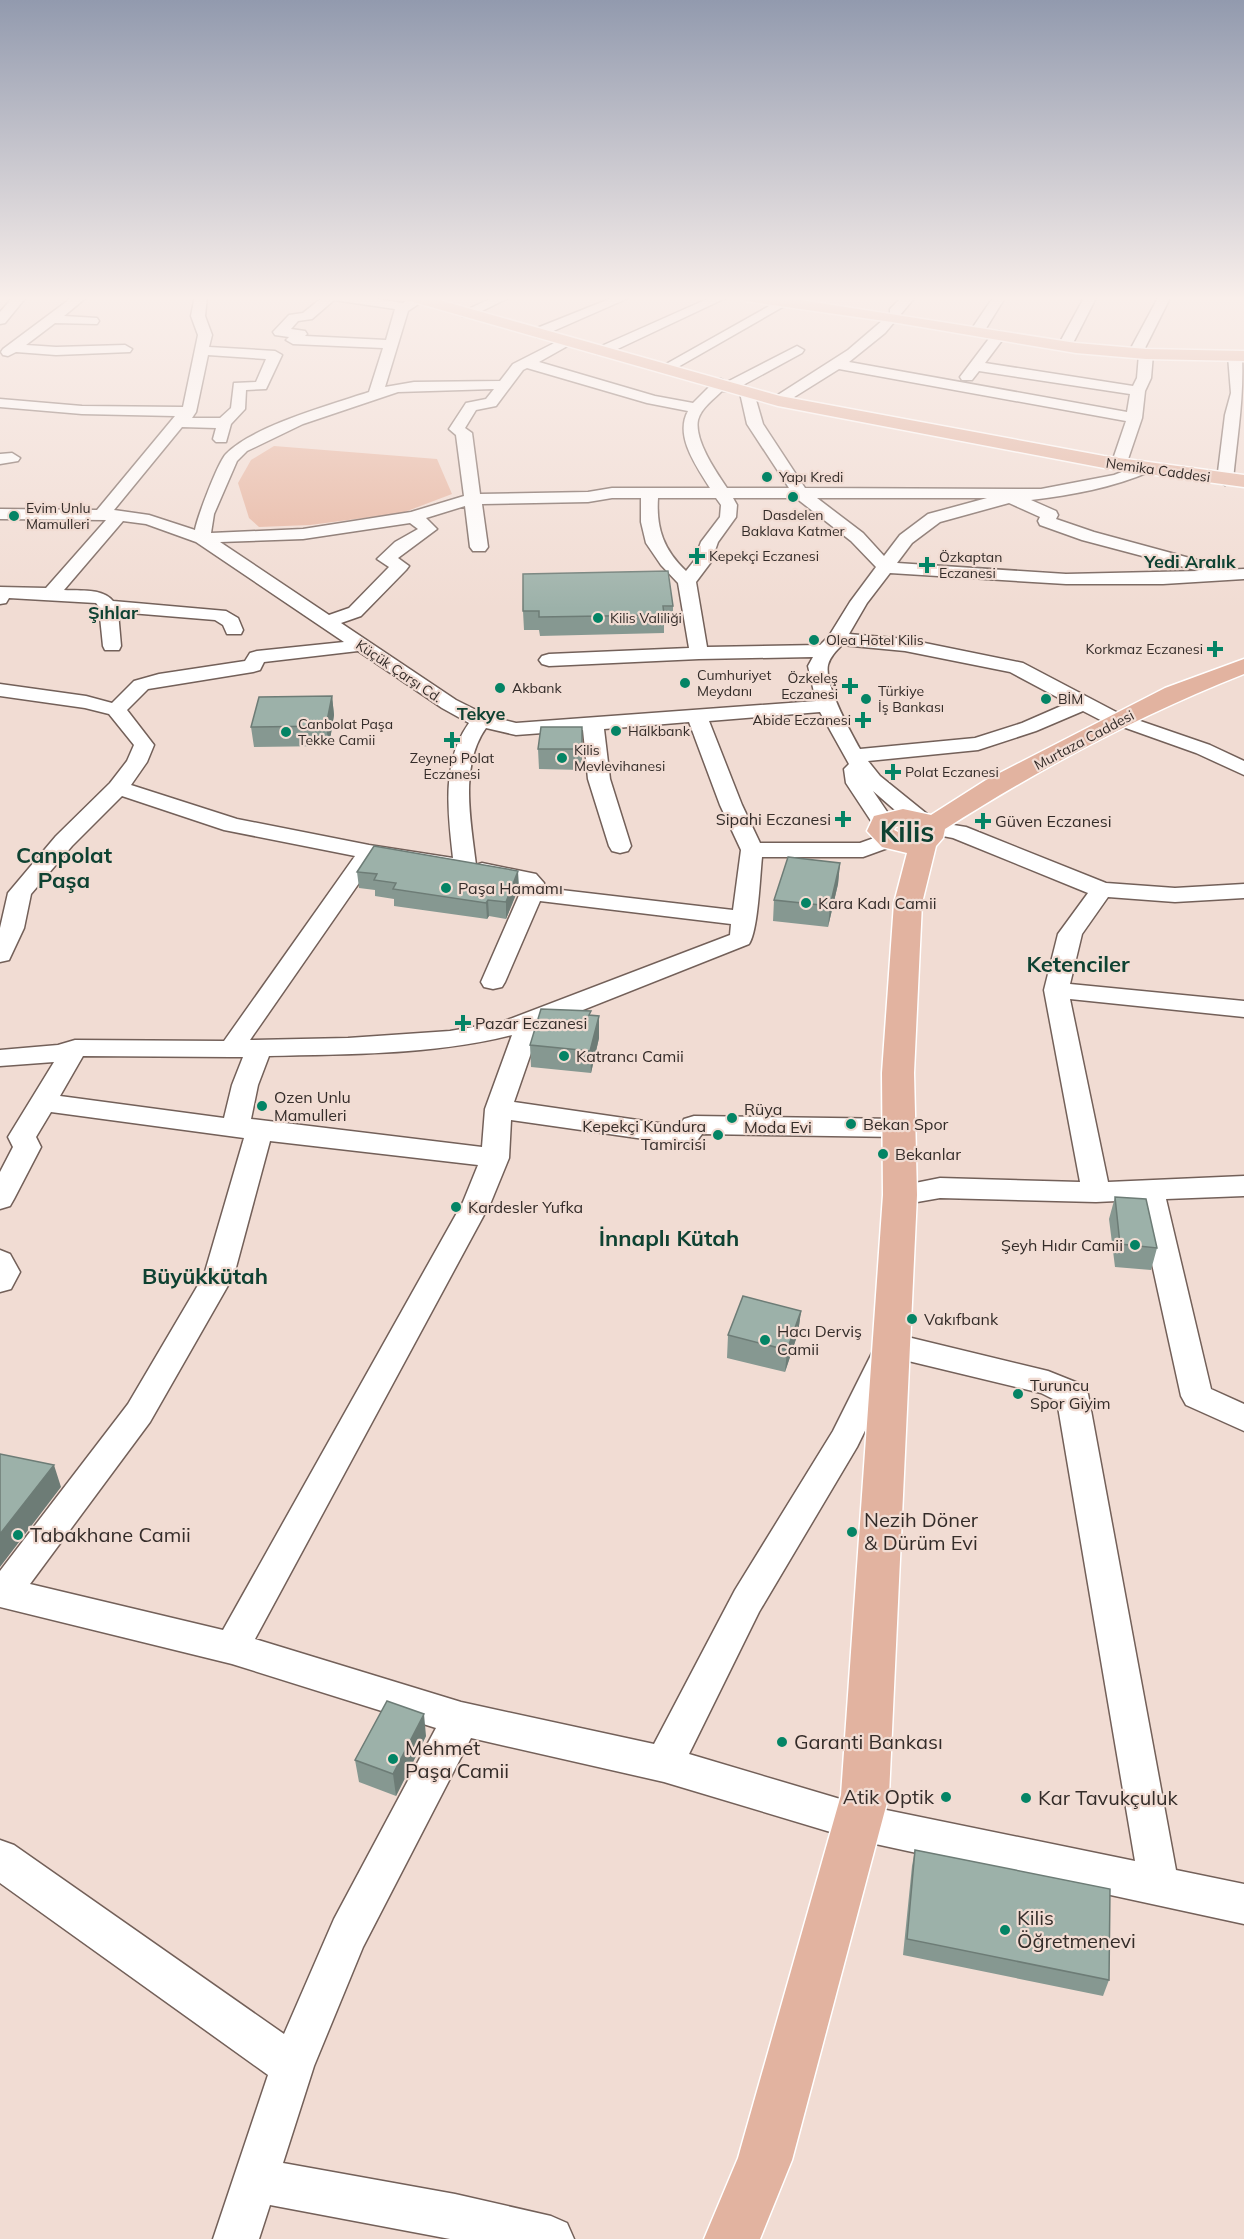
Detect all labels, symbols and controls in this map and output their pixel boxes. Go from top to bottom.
street label: Nemika Caddesi [1105,454,1211,486]
place label: Yapı Kredi [778,468,843,486]
marker: Yapı Kredi [760,470,774,484]
marker: Dasdelen Baklava Katmer [786,490,800,504]
place label: Evim Unlu Mamulleri [26,499,91,533]
place label: Dasdelen Baklava Katmer [741,506,846,540]
marker: Evim Unlu Mamulleri [7,509,21,523]
place label: Kepekçi Eczanesi [709,547,819,565]
place label: Özkaptan Eczanesi [939,548,1002,582]
marker: Kepekçi Eczanesi [690,549,704,563]
district label: Yedi Aralık [1143,550,1237,573]
marker: Özkaptan Eczanesi [920,558,934,572]
district label: Şıhlar [88,601,139,624]
place label: Kilis Valiliği [610,609,682,627]
marker: Kilis Valiliği [591,611,605,625]
place label: Olea Hotel Kilis [826,631,924,649]
marker: Olea Hotel Kilis [807,633,821,647]
street label: Küçük Çarşı Cd. [352,636,446,706]
place label: Korkmaz Eczanesi [1086,640,1203,658]
marker: Korkmaz Eczanesi [1208,642,1222,656]
place label: Cumhuriyet Meydanı [697,666,771,700]
place label: Özkeleş Eczanesi [781,669,838,703]
marker: Cumhuriyet Meydanı [678,676,692,690]
place label: Akbank [512,679,563,697]
marker: Özkeleş Eczanesi [843,679,857,693]
marker: Akbank [493,681,507,695]
place label: Türkiye İş Bankası [878,682,944,716]
place label: BİM [1058,690,1083,708]
marker: Türkiye İş Bankası [859,692,873,706]
marker: BİM [1039,692,1053,706]
district label: Tekye [457,702,505,725]
street label: Murtaza Caddesi [1031,706,1137,774]
place label: Abide Eczanesi [753,711,851,729]
marker: Abide Eczanesi [856,713,870,727]
place label: Canbolat Paşa Tekke Camii [298,715,393,749]
place label: Halkbank [628,722,691,740]
marker: Halkbank [609,724,623,738]
marker: Canbolat Paşa Tekke Camii [279,725,293,739]
marker: Zeynep Polat Eczanesi [445,733,459,747]
place label: Kilis Mevlevihanesi [574,741,665,775]
place label: Zeynep Polat Eczanesi [410,749,494,783]
marker: Kilis Mevlevihanesi [555,751,569,765]
place label: Polat Eczanesi [905,763,999,781]
marker: Polat Eczanesi [886,765,900,779]
place label: Sipahi Eczanesi [716,809,831,829]
place label: Güven Eczanesi [995,811,1111,831]
marker: Sipahi Eczanesi [836,812,850,826]
district label: Kilis [880,814,934,849]
marker: Güven Eczanesi [976,814,990,828]
district label: Canpolat Paşa [16,841,112,894]
place label: Paşa Hamamı [458,878,563,898]
marker: Paşa Hamamı [439,881,453,895]
place label: Kara Kadı Camii [818,893,937,913]
marker: Kara Kadı Camii [799,896,813,910]
district label: Ketenciler [1026,950,1130,978]
place label: Pazar Eczanesi [475,1013,587,1033]
marker: Pazar Eczanesi [456,1016,470,1030]
place label: Katrancı Camii [576,1046,684,1066]
marker: Katrancı Camii [557,1049,571,1063]
place label: Ozen Unlu Mamulleri [274,1087,351,1125]
marker: Ozen Unlu Mamulleri [255,1099,269,1113]
place label: Rüya Moda Evi [744,1099,812,1137]
marker: Rüya Moda Evi [725,1111,739,1125]
place label: Bekan Spor [863,1114,949,1134]
place label: Kepekçi Kundura Tamircisi [582,1116,706,1154]
marker: Bekan Spor [844,1117,858,1131]
marker: Kepekçi Kundura Tamircisi [711,1128,725,1142]
place label: Bekanlar [895,1144,961,1164]
marker: Bekanlar [876,1147,890,1161]
place label: Kardesler Yufka [468,1197,583,1217]
marker: Kardesler Yufka [449,1200,463,1214]
district label: İnnaplı Kütah [599,1224,739,1252]
place label: Şeyh Hıdır Camii [1001,1235,1123,1255]
marker: Şeyh Hıdır Camii [1128,1238,1142,1252]
district label: Büyükkütah [142,1262,268,1290]
place label: Vakıfbank [924,1309,999,1329]
marker: Vakıfbank [905,1312,919,1326]
place label: Hacı Derviş Camii [777,1321,862,1359]
marker: Hacı Derviş Camii [758,1333,772,1347]
place label: Turuncu Spor Giyim [1030,1375,1111,1413]
marker: Turuncu Spor Giyim [1011,1387,1025,1401]
place label: Nezih Döner & Dürüm Evi [864,1507,979,1555]
place label: Tabakhane Camii [30,1522,191,1547]
marker: Nezih Döner & Dürüm Evi [845,1525,859,1539]
marker: Tabakhane Camii [11,1528,25,1542]
place label: Garanti Bankası [794,1729,943,1754]
place label: Mehmet Paşa Camii [405,1735,509,1783]
marker: Garanti Bankası [775,1735,789,1749]
marker: Mehmet Paşa Camii [386,1752,400,1766]
place label: Atik Optik [843,1784,935,1809]
place label: Kar Tavukçuluk [1038,1785,1179,1810]
marker: Atik Optik [939,1790,953,1804]
marker: Kar Tavukçuluk [1019,1791,1033,1805]
place label: Kilis Öğretmenevi [1017,1905,1136,1953]
marker: Kilis Öğretmenevi [998,1923,1012,1937]

